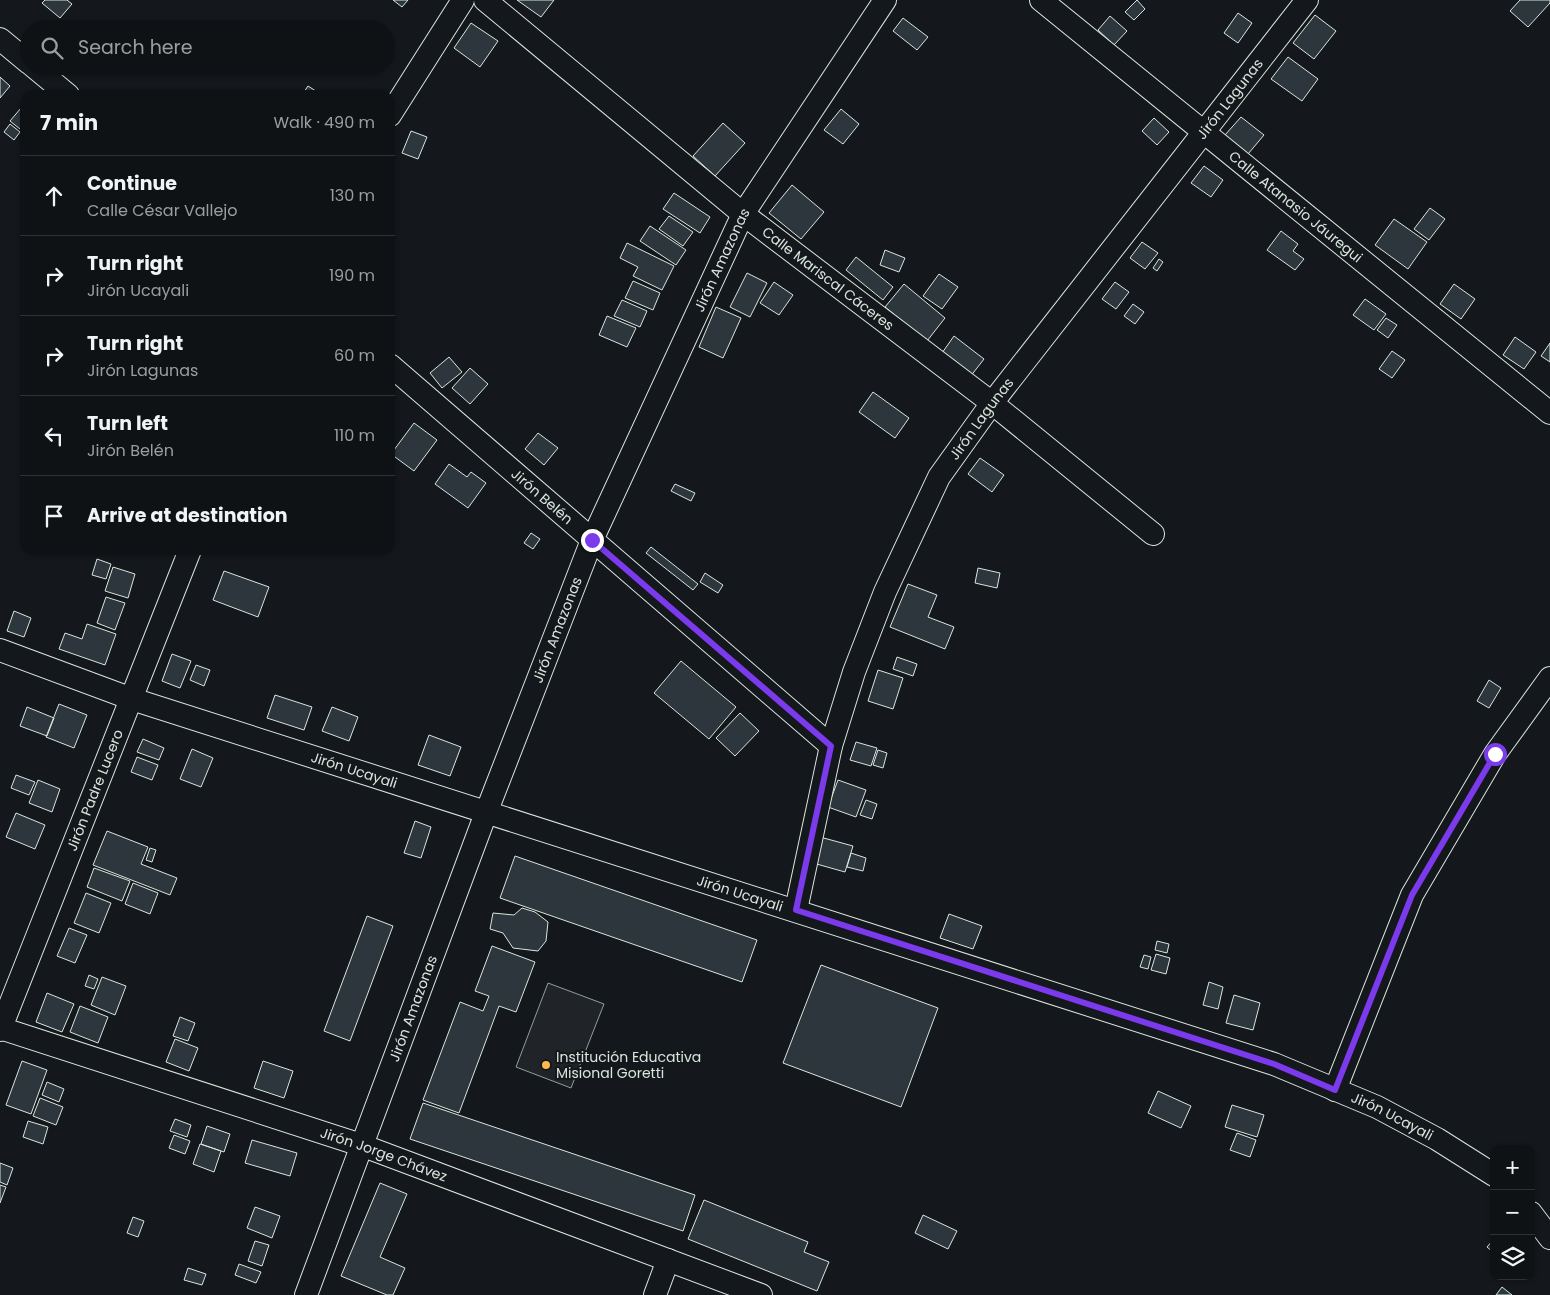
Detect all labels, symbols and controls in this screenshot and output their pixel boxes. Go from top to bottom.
search box [20,20,395,75]
icon: search [38,34,66,62]
text: Search here [78,34,192,61]
street label: Jirón Lagunas [1192,54,1268,143]
text: 7 min [40,108,98,137]
text: Walk · 490 m [274,111,375,134]
street label: Calle Atanasio Jáuregui [1224,146,1367,267]
text: Continue [87,170,177,197]
icon: ahead [40,182,68,210]
text: 130 m [330,184,375,207]
text: Calle César Vallejo [87,199,238,222]
street label: Jirón Amazonas [689,204,754,315]
street label: Calle Mariscal Cáceres [758,222,898,335]
text: Turn right [87,250,183,277]
icon: right [40,262,68,290]
text: 190 m [329,264,375,287]
text: Jirón Ucayali [87,279,189,302]
text: Turn right [87,330,183,357]
icon: right [40,342,68,370]
text: 60 m [334,344,375,367]
text: Jirón Lagunas [87,359,198,382]
street label: Jirón Lagunas [944,373,1018,464]
text: Turn left [87,410,168,437]
icon: left [40,422,68,450]
text: 110 m [334,424,375,447]
text: Jirón Belén [87,439,174,462]
street label: Jirón Belén [507,464,577,529]
icon: arrive [40,502,68,530]
text: Arrive at destination [87,502,288,529]
route end [581,529,604,552]
street label: Jirón Amazonas [527,574,587,686]
street label: Jirón Padre Lucero [62,726,128,854]
route start [1484,743,1507,766]
street label: Jirón Ucayali [308,747,400,793]
street label: Jirón Ucayali [694,870,786,916]
street label: Jirón Amazonas [384,952,442,1064]
place label: Institución Educativa Misional Goretti [556,1047,701,1083]
marker: Institución Educativa Misional Goretti [540,1059,552,1071]
street label: Jirón Ucayali [1348,1087,1437,1145]
street label: Jirón Jorge Chávez [318,1122,450,1186]
map controls [1490,1145,1535,1280]
button: + [1490,1145,1535,1190]
button: − [1490,1190,1535,1235]
button: layers [1490,1235,1535,1280]

